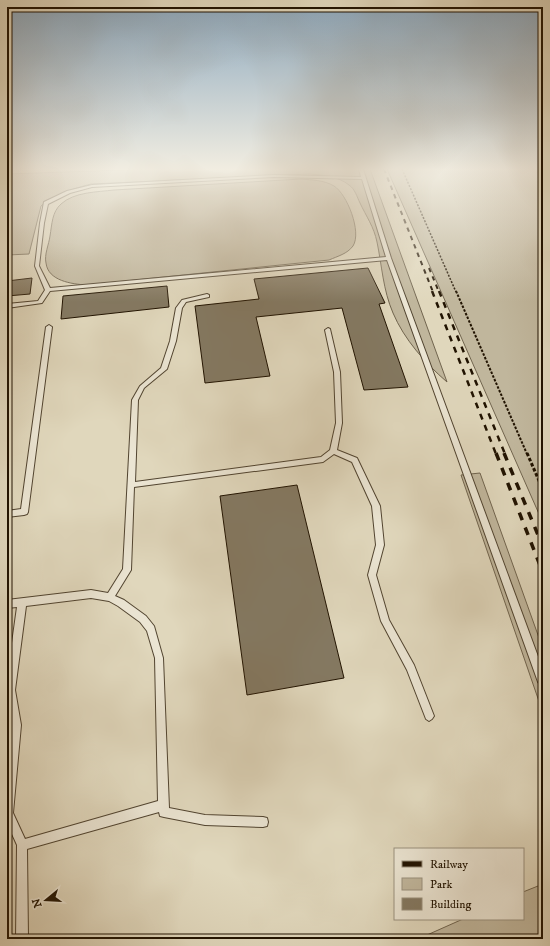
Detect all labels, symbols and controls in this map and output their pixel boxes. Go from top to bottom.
legend [394,848,524,920]
text: Railway [430,857,468,872]
text: Park [430,877,452,892]
north arrow [26,880,66,920]
text: N [29,896,45,909]
text: Building [430,897,471,912]

